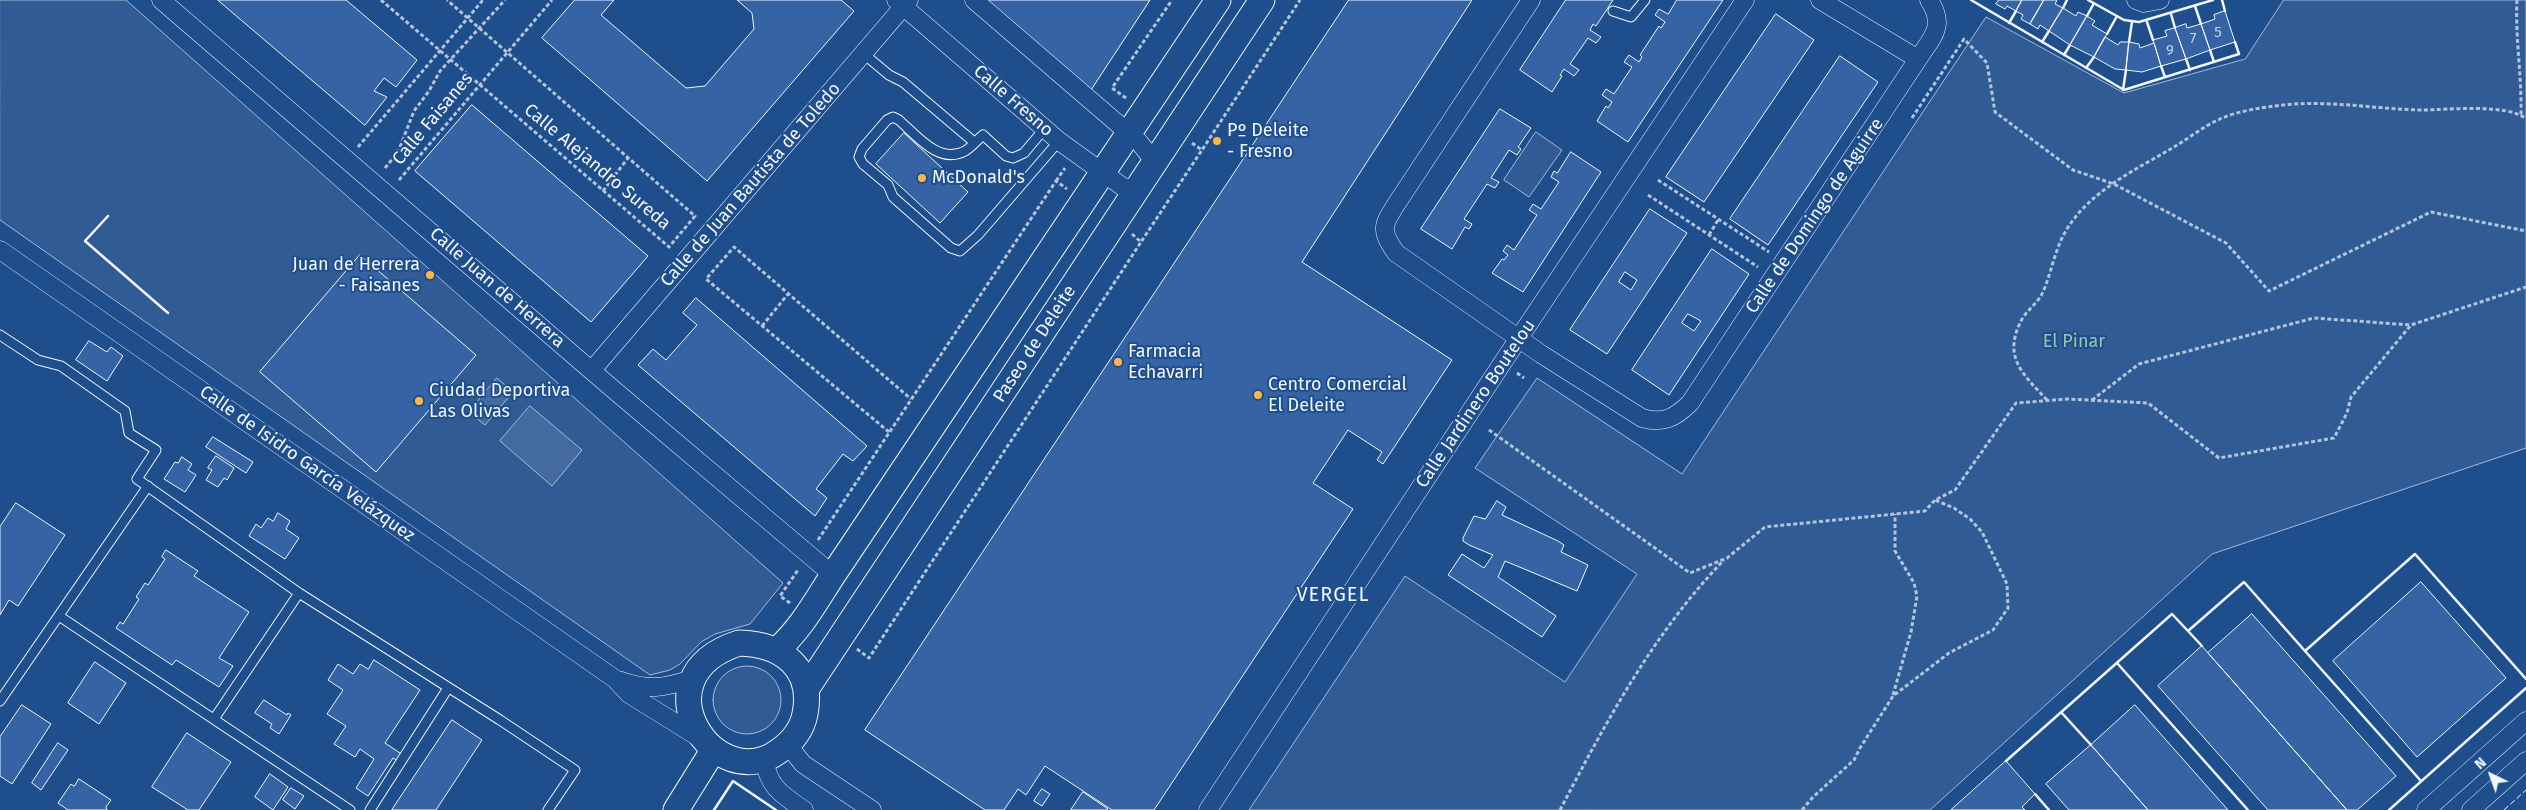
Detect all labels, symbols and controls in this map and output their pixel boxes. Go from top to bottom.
house number: 5 [2214,24,2222,42]
house number: 7 [2190,30,2196,48]
house number: 9 [2166,42,2174,60]
street label: Calle Fresno [969,61,1057,141]
street label: Calle Faisanes [388,68,478,170]
street label: Calle de Juan Bautista de Toledo [656,78,846,292]
street label: Calle Alejandro Sureda [519,99,675,235]
street label: Calle de Domingo de Aguirre [1741,114,1889,318]
place label: Pº Deleite - Fresno [1227,120,1309,162]
marker: Pº Deleite - Fresno [1211,135,1223,147]
place label: McDonald's [932,167,1025,189]
marker: McDonald's [916,172,928,184]
street label: Calle Juan de Herrera [425,223,569,353]
place label: Juan de Herrera - Faisanes [292,254,420,296]
marker: Juan de Herrera - Faisanes [424,269,436,281]
street label: Paseo de Deleite [989,281,1081,407]
street label: Calle Jardinero Boutelou [1412,316,1540,492]
park label: El Pinar [2043,331,2105,353]
place label: Farmacia Echavarri [1128,341,1203,384]
marker: Farmacia Echavarri [1112,356,1124,368]
place label: Centro Comercial El Deleite [1268,374,1407,416]
place label: Ciudad Deportiva Las Olivas [429,380,570,422]
street label: Calle de Isidro García Velázquez [195,381,419,547]
marker: Centro Comercial El Deleite [1252,389,1264,401]
marker: Ciudad Deportiva Las Olivas [413,395,425,407]
district label: VERGEL [1296,583,1370,607]
north arrow [2466,750,2516,800]
text: N [2471,754,2490,773]

